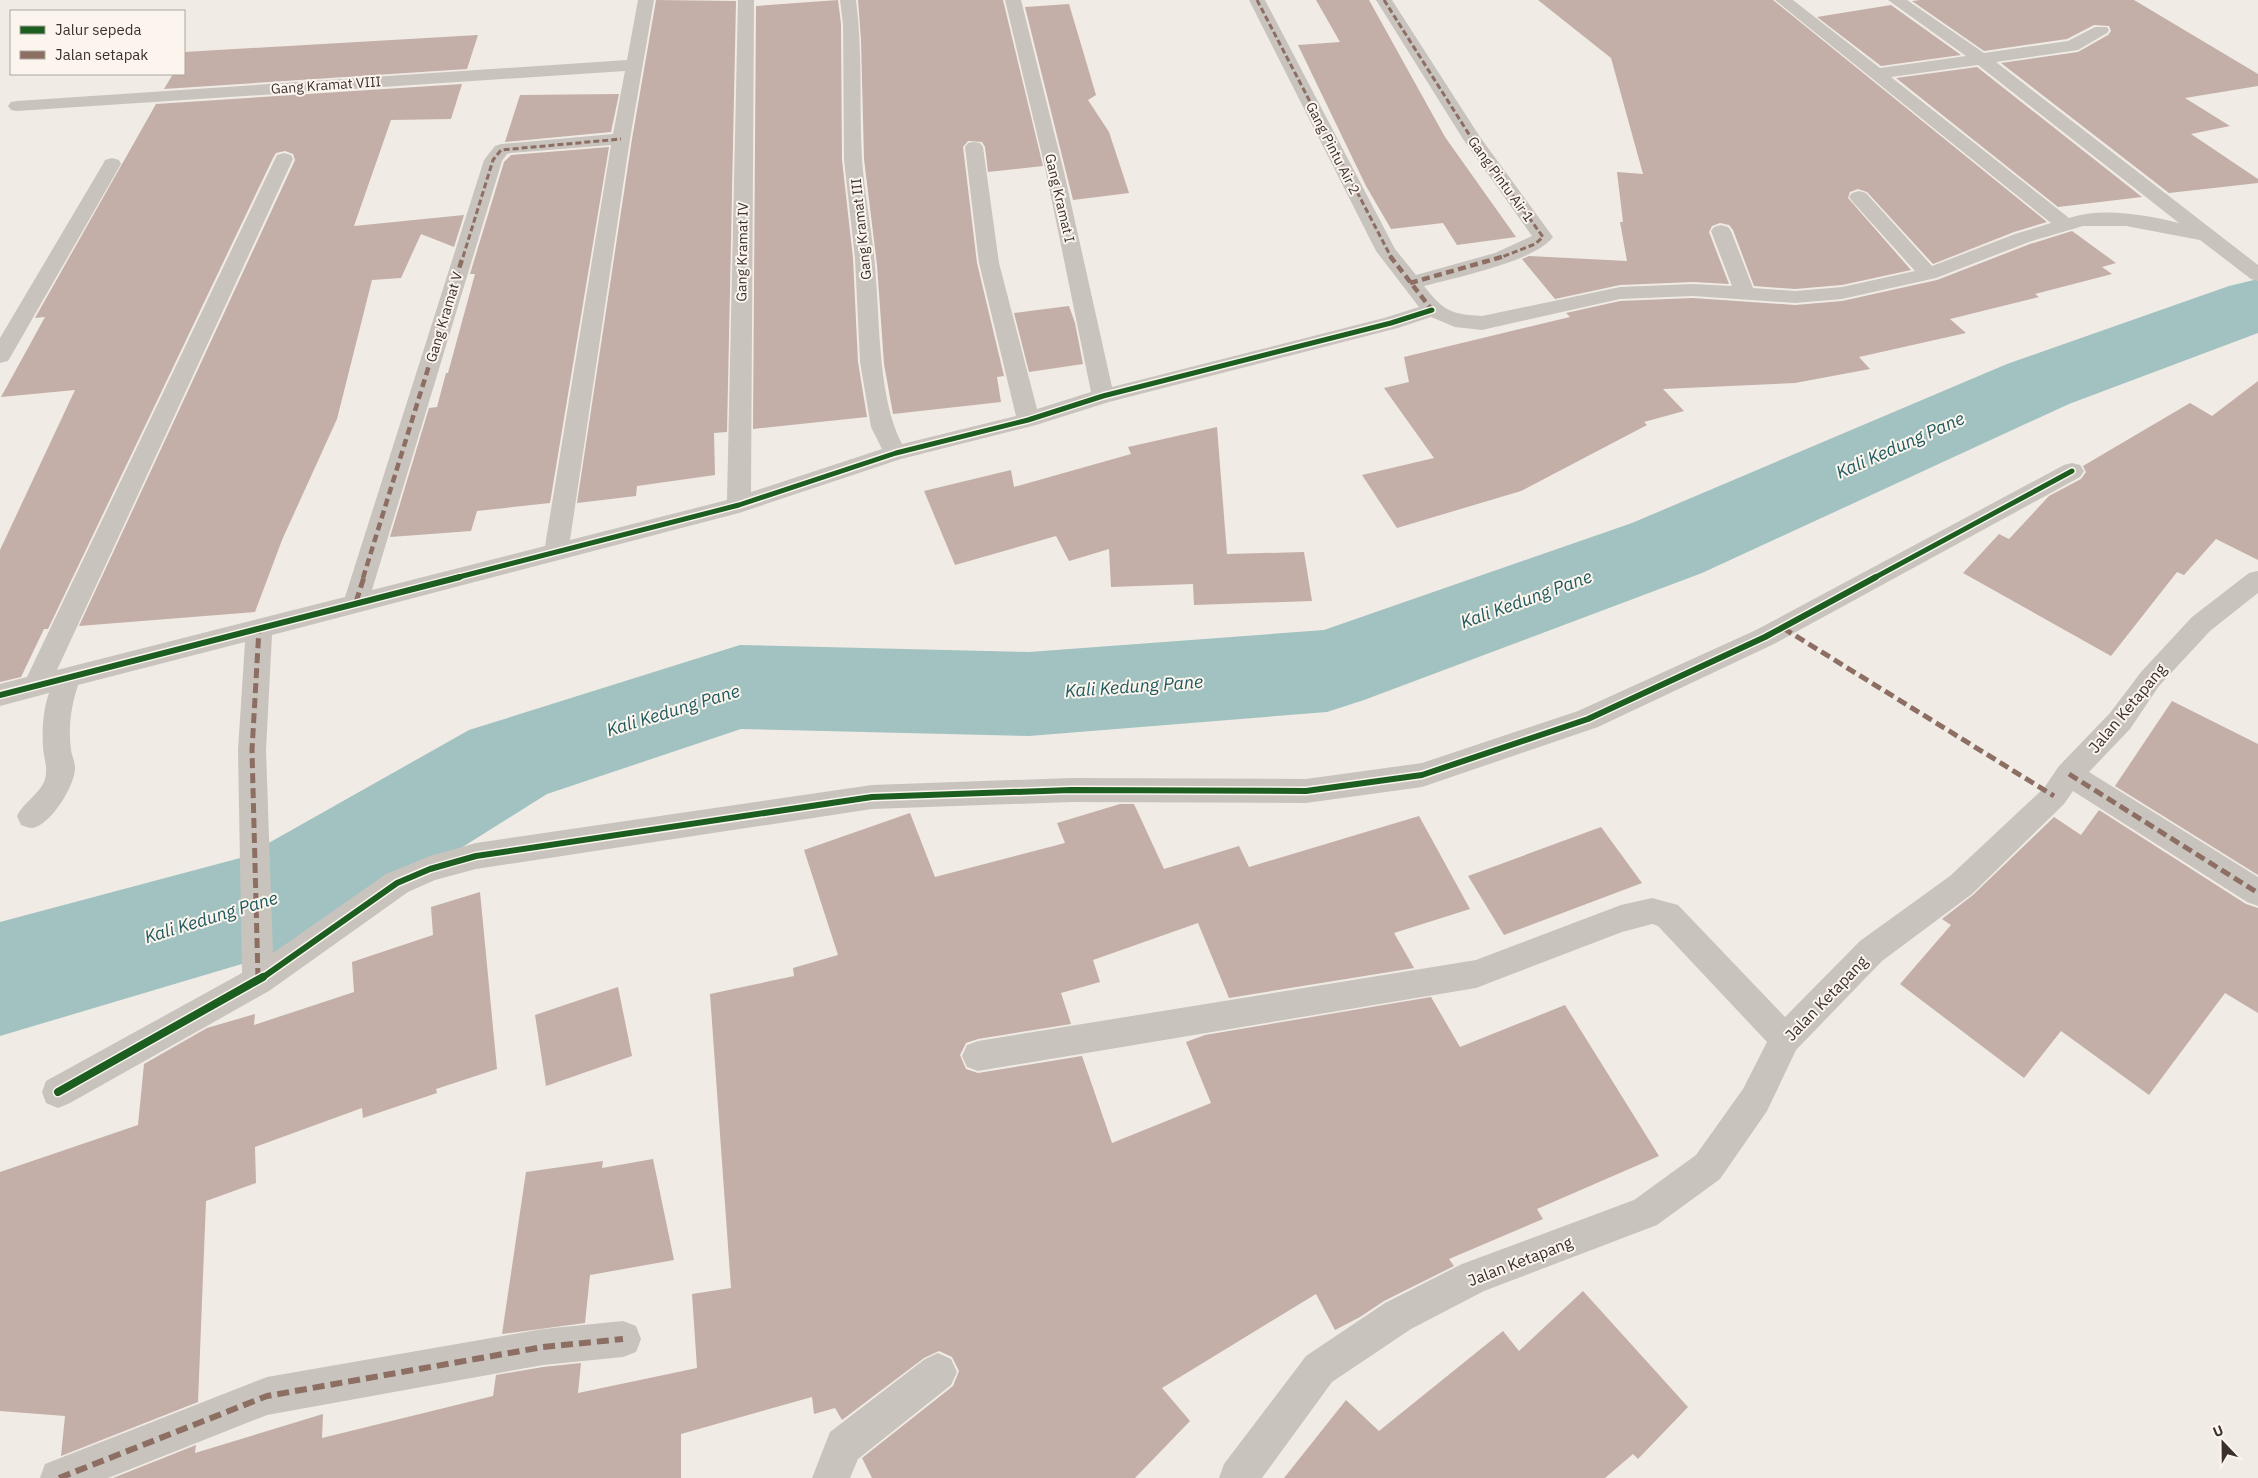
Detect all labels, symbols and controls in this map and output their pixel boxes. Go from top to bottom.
legend [10,10,185,75]
text: Jalur sepeda [55,20,142,39]
text: Jalan setapak [55,45,148,64]
street label: Gang Kramat VIII [270,72,382,98]
street label: Gang Pintu Air 2 [1302,99,1364,197]
street label: Gang Pintu Air 1 [1464,133,1538,225]
street label: Gang Kramat I [1041,152,1079,244]
street label: Gang Kramat III [847,177,875,281]
street label: Gang Kramat IV [732,202,752,302]
street label: Gang Kramat V [422,269,466,364]
water label: Kali Kedung Pane [1832,406,1968,484]
water label: Kali Kedung Pane [1457,565,1595,633]
street label: Jalan Ketapang [2084,659,2171,757]
water label: Kali Kedung Pane [1064,670,1204,702]
water label: Kali Kedung Pane [603,679,743,741]
water label: Kali Kedung Pane [141,886,281,948]
street label: Jalan Ketapang [1780,951,1872,1045]
street label: Jalan Ketapang [1465,1232,1576,1290]
north arrow [2198,1418,2248,1468]
text: U [2210,1421,2226,1441]

